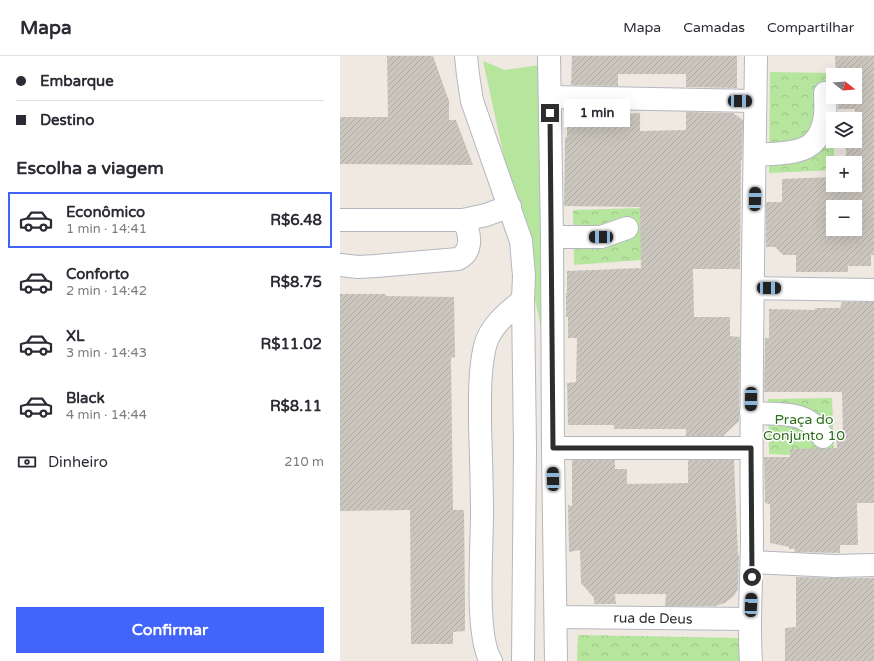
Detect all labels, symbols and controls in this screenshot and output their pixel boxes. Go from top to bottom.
text: Mapa [20,17,72,39]
text: Mapa [623,19,661,36]
text: Camadas [683,19,745,36]
text: Compartilhar [767,19,854,36]
north arrow [826,68,862,104]
map controls [826,68,862,236]
text: Embarque [40,72,114,90]
car [728,95,752,107]
callout: 1 min [564,99,630,127]
route end [541,104,559,122]
text: 1 min [580,105,614,121]
text: Destino [40,111,94,129]
button: layers [826,112,862,148]
button: + [826,156,862,192]
text: Escolha a viagem [16,157,164,179]
car [749,187,761,211]
button: − [826,200,862,236]
icon: car [18,202,54,238]
text: Econômico [66,203,145,221]
text: R$6.48 [270,211,322,229]
text: 1 min · 14:41 [66,221,147,237]
car [589,231,613,243]
icon: car [18,264,54,300]
text: Conforto [66,265,129,283]
text: R$8.75 [270,273,322,291]
car [757,282,781,294]
text: 2 min · 14:42 [66,283,147,299]
icon: car [18,326,54,362]
text: XL [66,327,85,345]
text: R$11.02 [260,335,322,353]
text: 3 min · 14:43 [66,345,147,361]
car [745,387,757,411]
icon: car [18,388,54,424]
text: Black [66,389,105,407]
text: R$8.11 [270,397,322,415]
text: 4 min · 14:44 [66,407,147,423]
park label: Praça do Conjunto 10 [763,411,845,444]
icon: cash [16,451,38,473]
text: Dinheiro [48,453,108,471]
text: 210 m [284,454,324,470]
car [547,467,559,491]
route start [743,568,761,586]
car [745,593,757,617]
button: Confirmar [16,607,324,653]
street label: rua de Deus [613,609,693,628]

